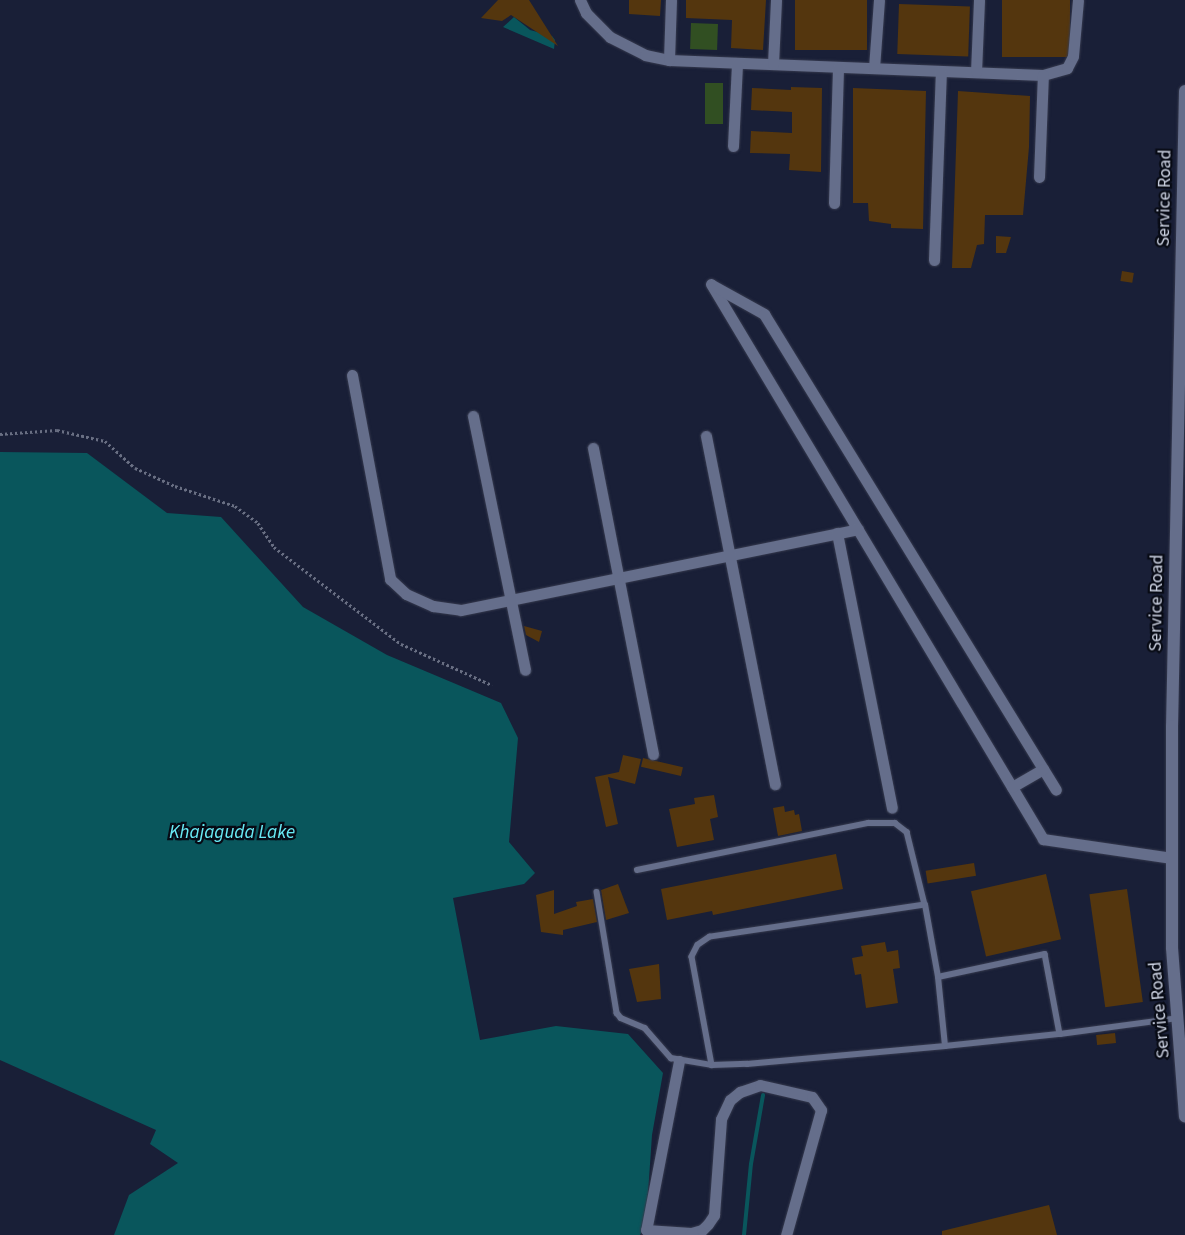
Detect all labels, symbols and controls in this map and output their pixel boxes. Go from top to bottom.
street label: Service Road [1153,149,1177,247]
street label: Service Road [1145,554,1169,652]
water label: Khajaguda Lake [169,822,295,844]
street label: Service Road [1145,961,1175,1059]

